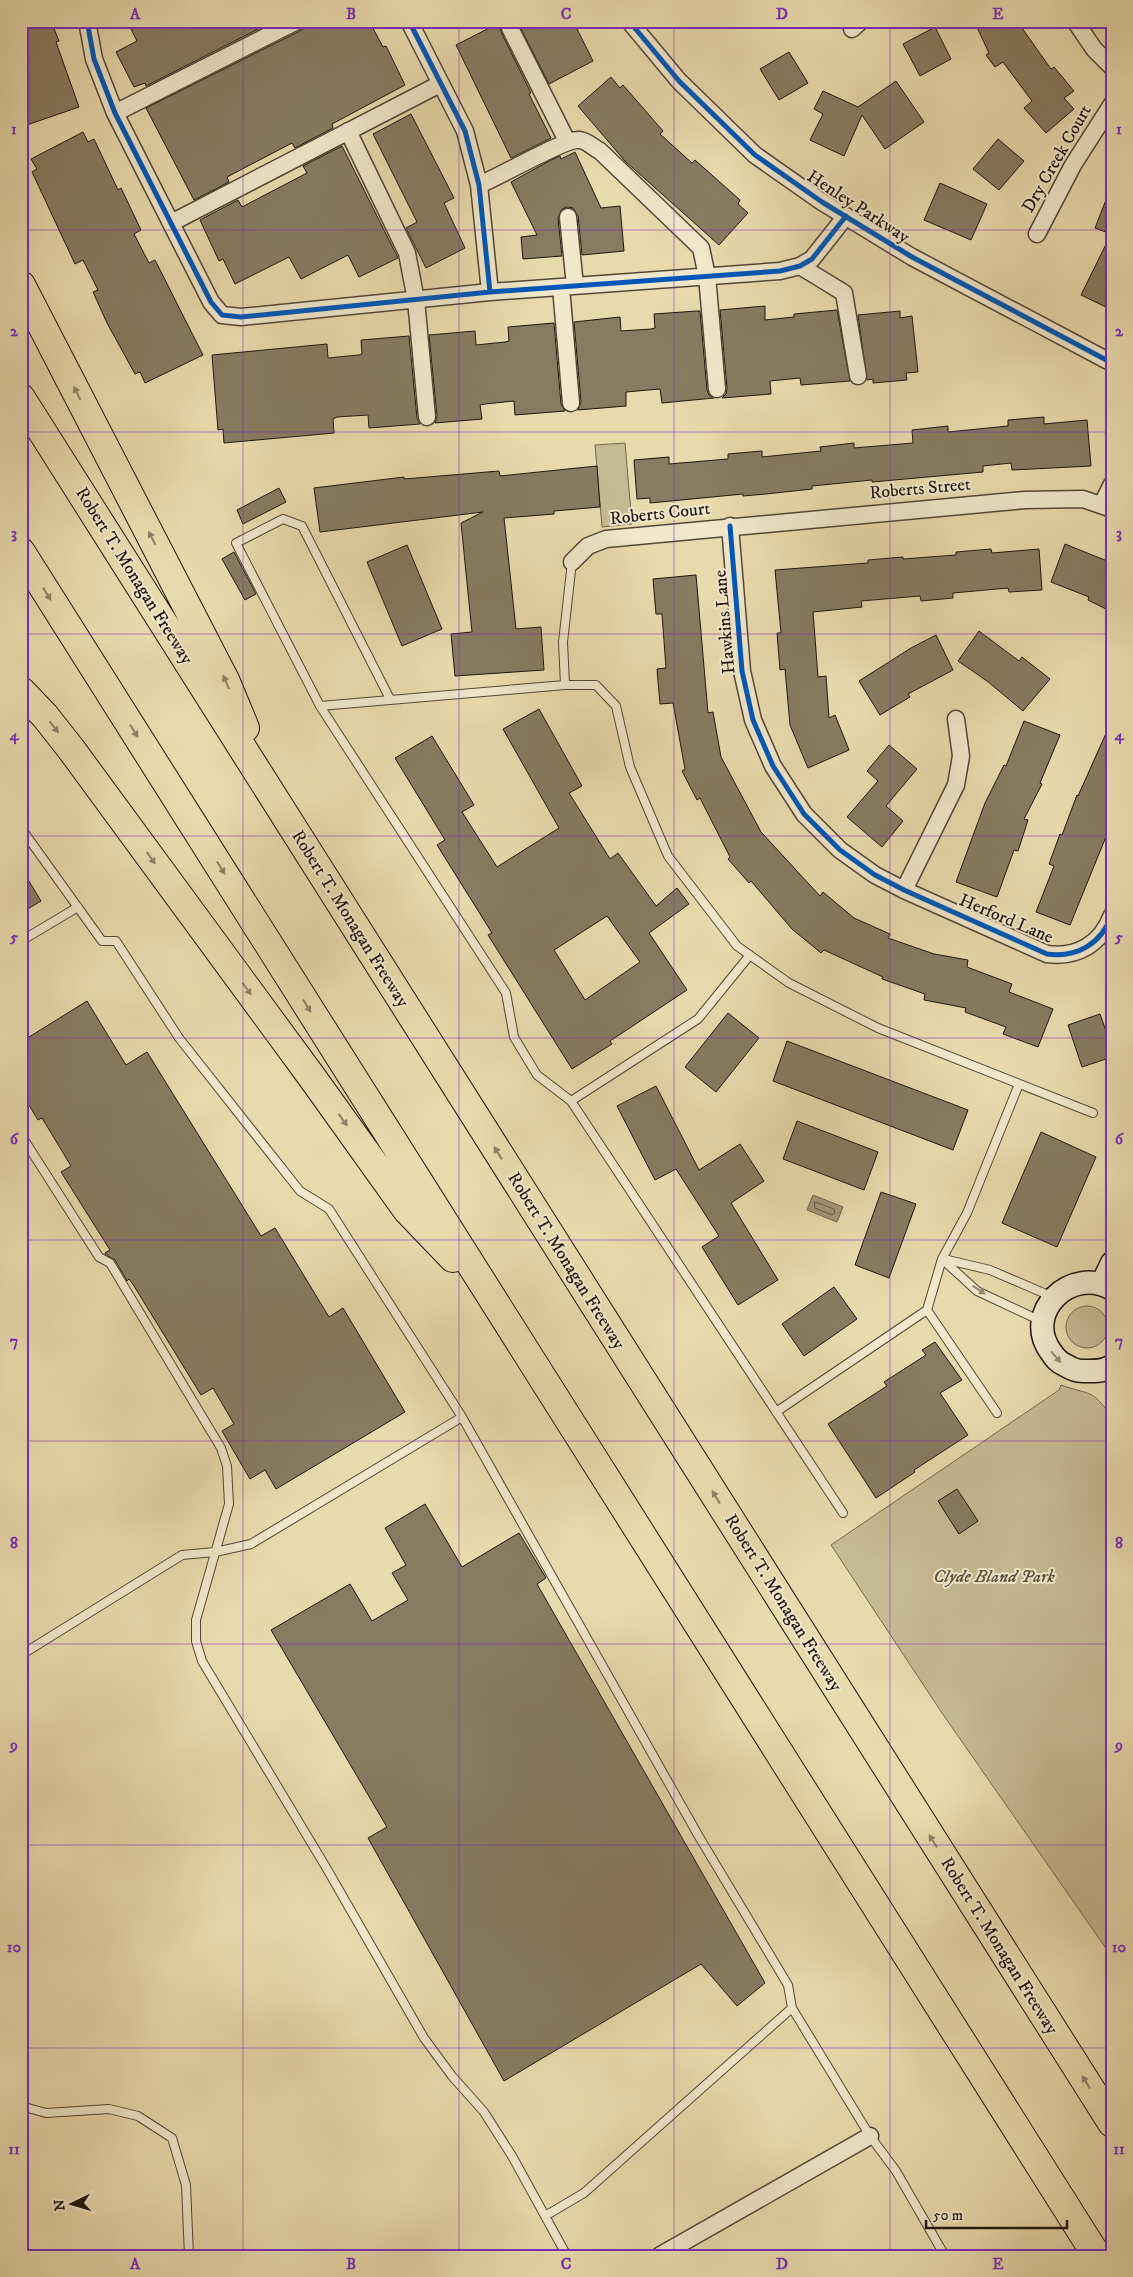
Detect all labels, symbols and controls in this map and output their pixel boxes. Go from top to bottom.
text: A [129,4,141,24]
text: B [346,4,356,24]
text: C [561,4,571,24]
text: D [776,4,788,24]
text: E [992,4,1004,24]
street label: Dry Creek Court [1017,101,1097,217]
text: 1 [11,119,17,139]
text: 1 [1116,119,1122,139]
street label: Henley Parkway [802,166,914,249]
text: 2 [10,321,19,341]
text: 2 [1115,321,1124,341]
one-way arrow [73,386,81,401]
street label: Roberts Street [869,474,972,504]
street label: Robert T. Monagan Freeway [70,483,198,669]
street label: Roberts Court [609,498,711,530]
text: 3 [11,523,17,543]
text: 3 [1116,523,1122,543]
one-way arrow [148,531,156,545]
street label: Hawkins Lane [710,569,740,675]
one-way arrow [43,587,52,600]
one-way arrow [221,675,229,689]
one-way arrow [48,720,59,733]
one-way arrow [129,724,139,738]
text: 4 [8,725,19,745]
text: 4 [1113,725,1124,745]
street label: Robert T. Monagan Freeway [286,826,414,1012]
one-way arrow [145,851,156,864]
one-way arrow [216,862,225,875]
street label: Herford Lane [956,889,1056,949]
text: 5 [9,927,18,947]
text: 5 [1114,927,1123,947]
one-way arrow [242,982,252,996]
one-way arrow [303,999,312,1012]
one-way arrow [337,1113,348,1126]
text: 6 [10,1129,20,1149]
text: 6 [1115,1129,1125,1149]
one-way arrow [493,1146,502,1159]
street label: Robert T. Monagan Freeway [502,1168,630,1354]
one-way arrow [972,1286,985,1295]
text: 7 [10,1331,18,1351]
text: 7 [1115,1331,1123,1351]
one-way arrow [1050,1350,1061,1363]
one-way arrow [711,1490,720,1504]
street label: Robert T. Monagan Freeway [719,1510,847,1696]
text: 8 [10,1533,18,1553]
text: 8 [1115,1533,1123,1553]
park label: Clyde Bland Park [933,1566,1055,1588]
text: 9 [9,1735,18,1755]
text: 9 [1114,1735,1123,1755]
one-way arrow [929,1835,938,1848]
street label: Robert T. Monagan Freeway [935,1853,1063,2039]
text: 10 [7,1937,22,1957]
text: 10 [1112,1937,1127,1957]
one-way arrow [1081,2076,1090,2089]
text: 11 [8,2139,20,2159]
text: 11 [1113,2139,1125,2159]
north arrow [48,2180,98,2230]
scale bar [926,2197,1067,2229]
text: N [51,2198,70,2212]
text: 50 m [933,2206,963,2225]
text: A [129,2254,141,2274]
text: B [346,2254,356,2274]
text: C [561,2254,571,2274]
text: D [776,2254,788,2274]
text: E [992,2254,1004,2274]

